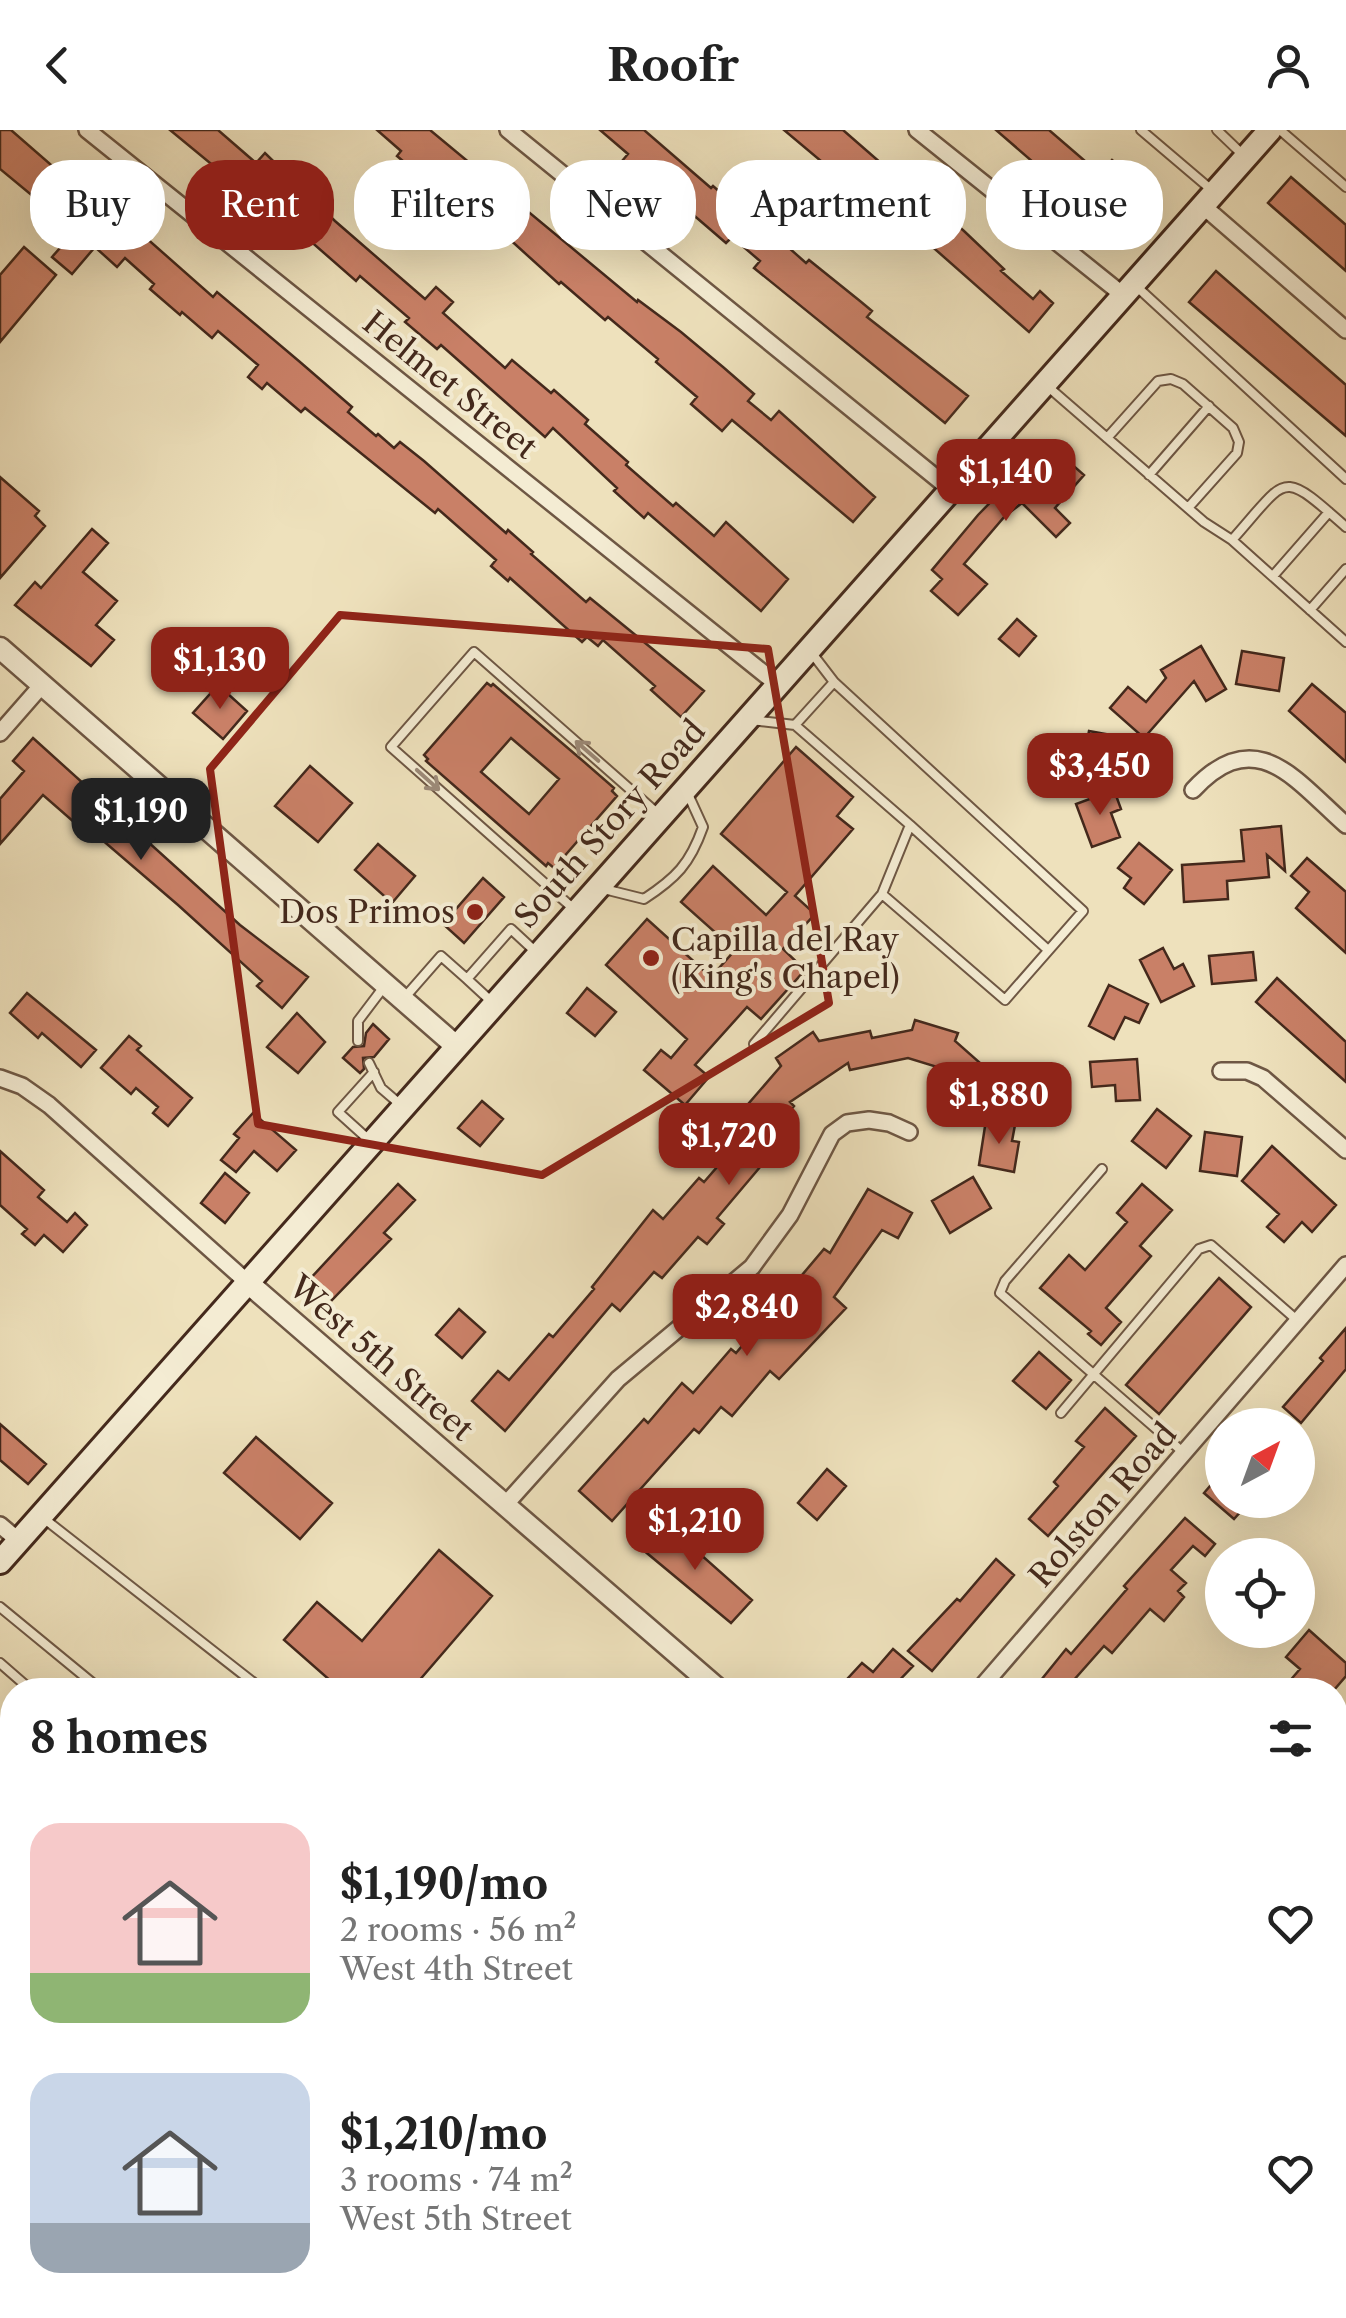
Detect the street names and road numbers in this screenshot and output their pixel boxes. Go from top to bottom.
street label: Helmet Street [356,303,546,467]
street label: South Story Road [506,712,713,936]
street label: West 5th Street [280,1266,482,1449]
street label: Rolston Road [1021,1415,1184,1595]

